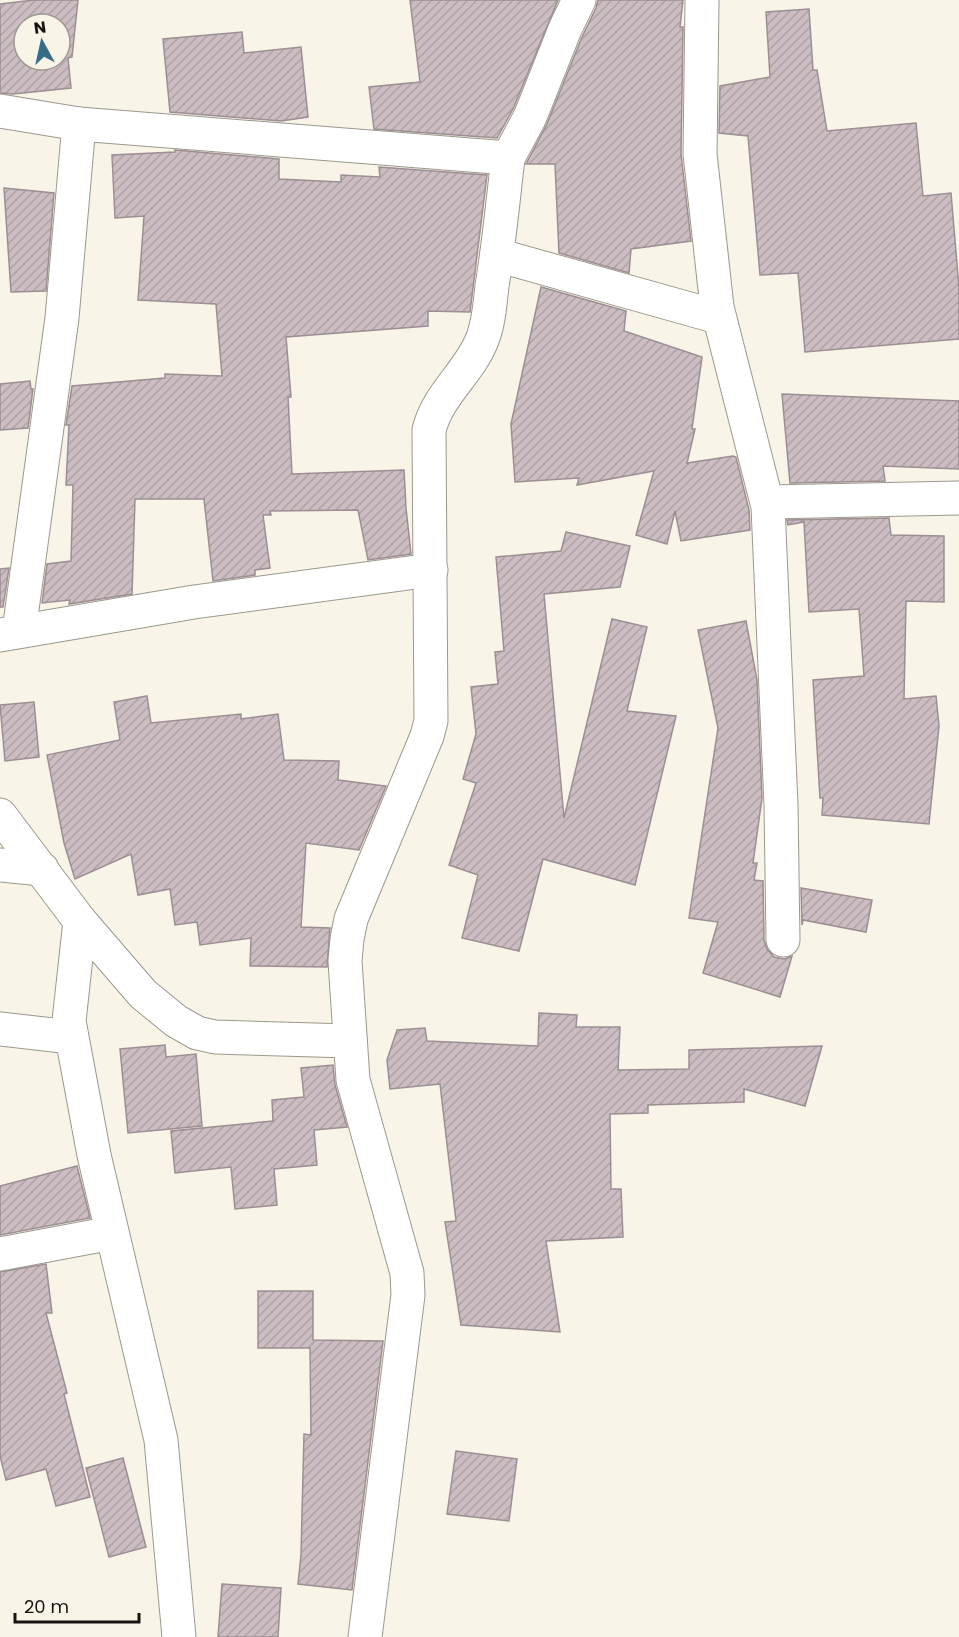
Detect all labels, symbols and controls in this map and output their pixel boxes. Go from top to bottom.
north arrow [12,12,72,72]
text: N [32,15,48,40]
scale bar [15,1586,140,1624]
text: 20 m [24,1594,69,1619]

